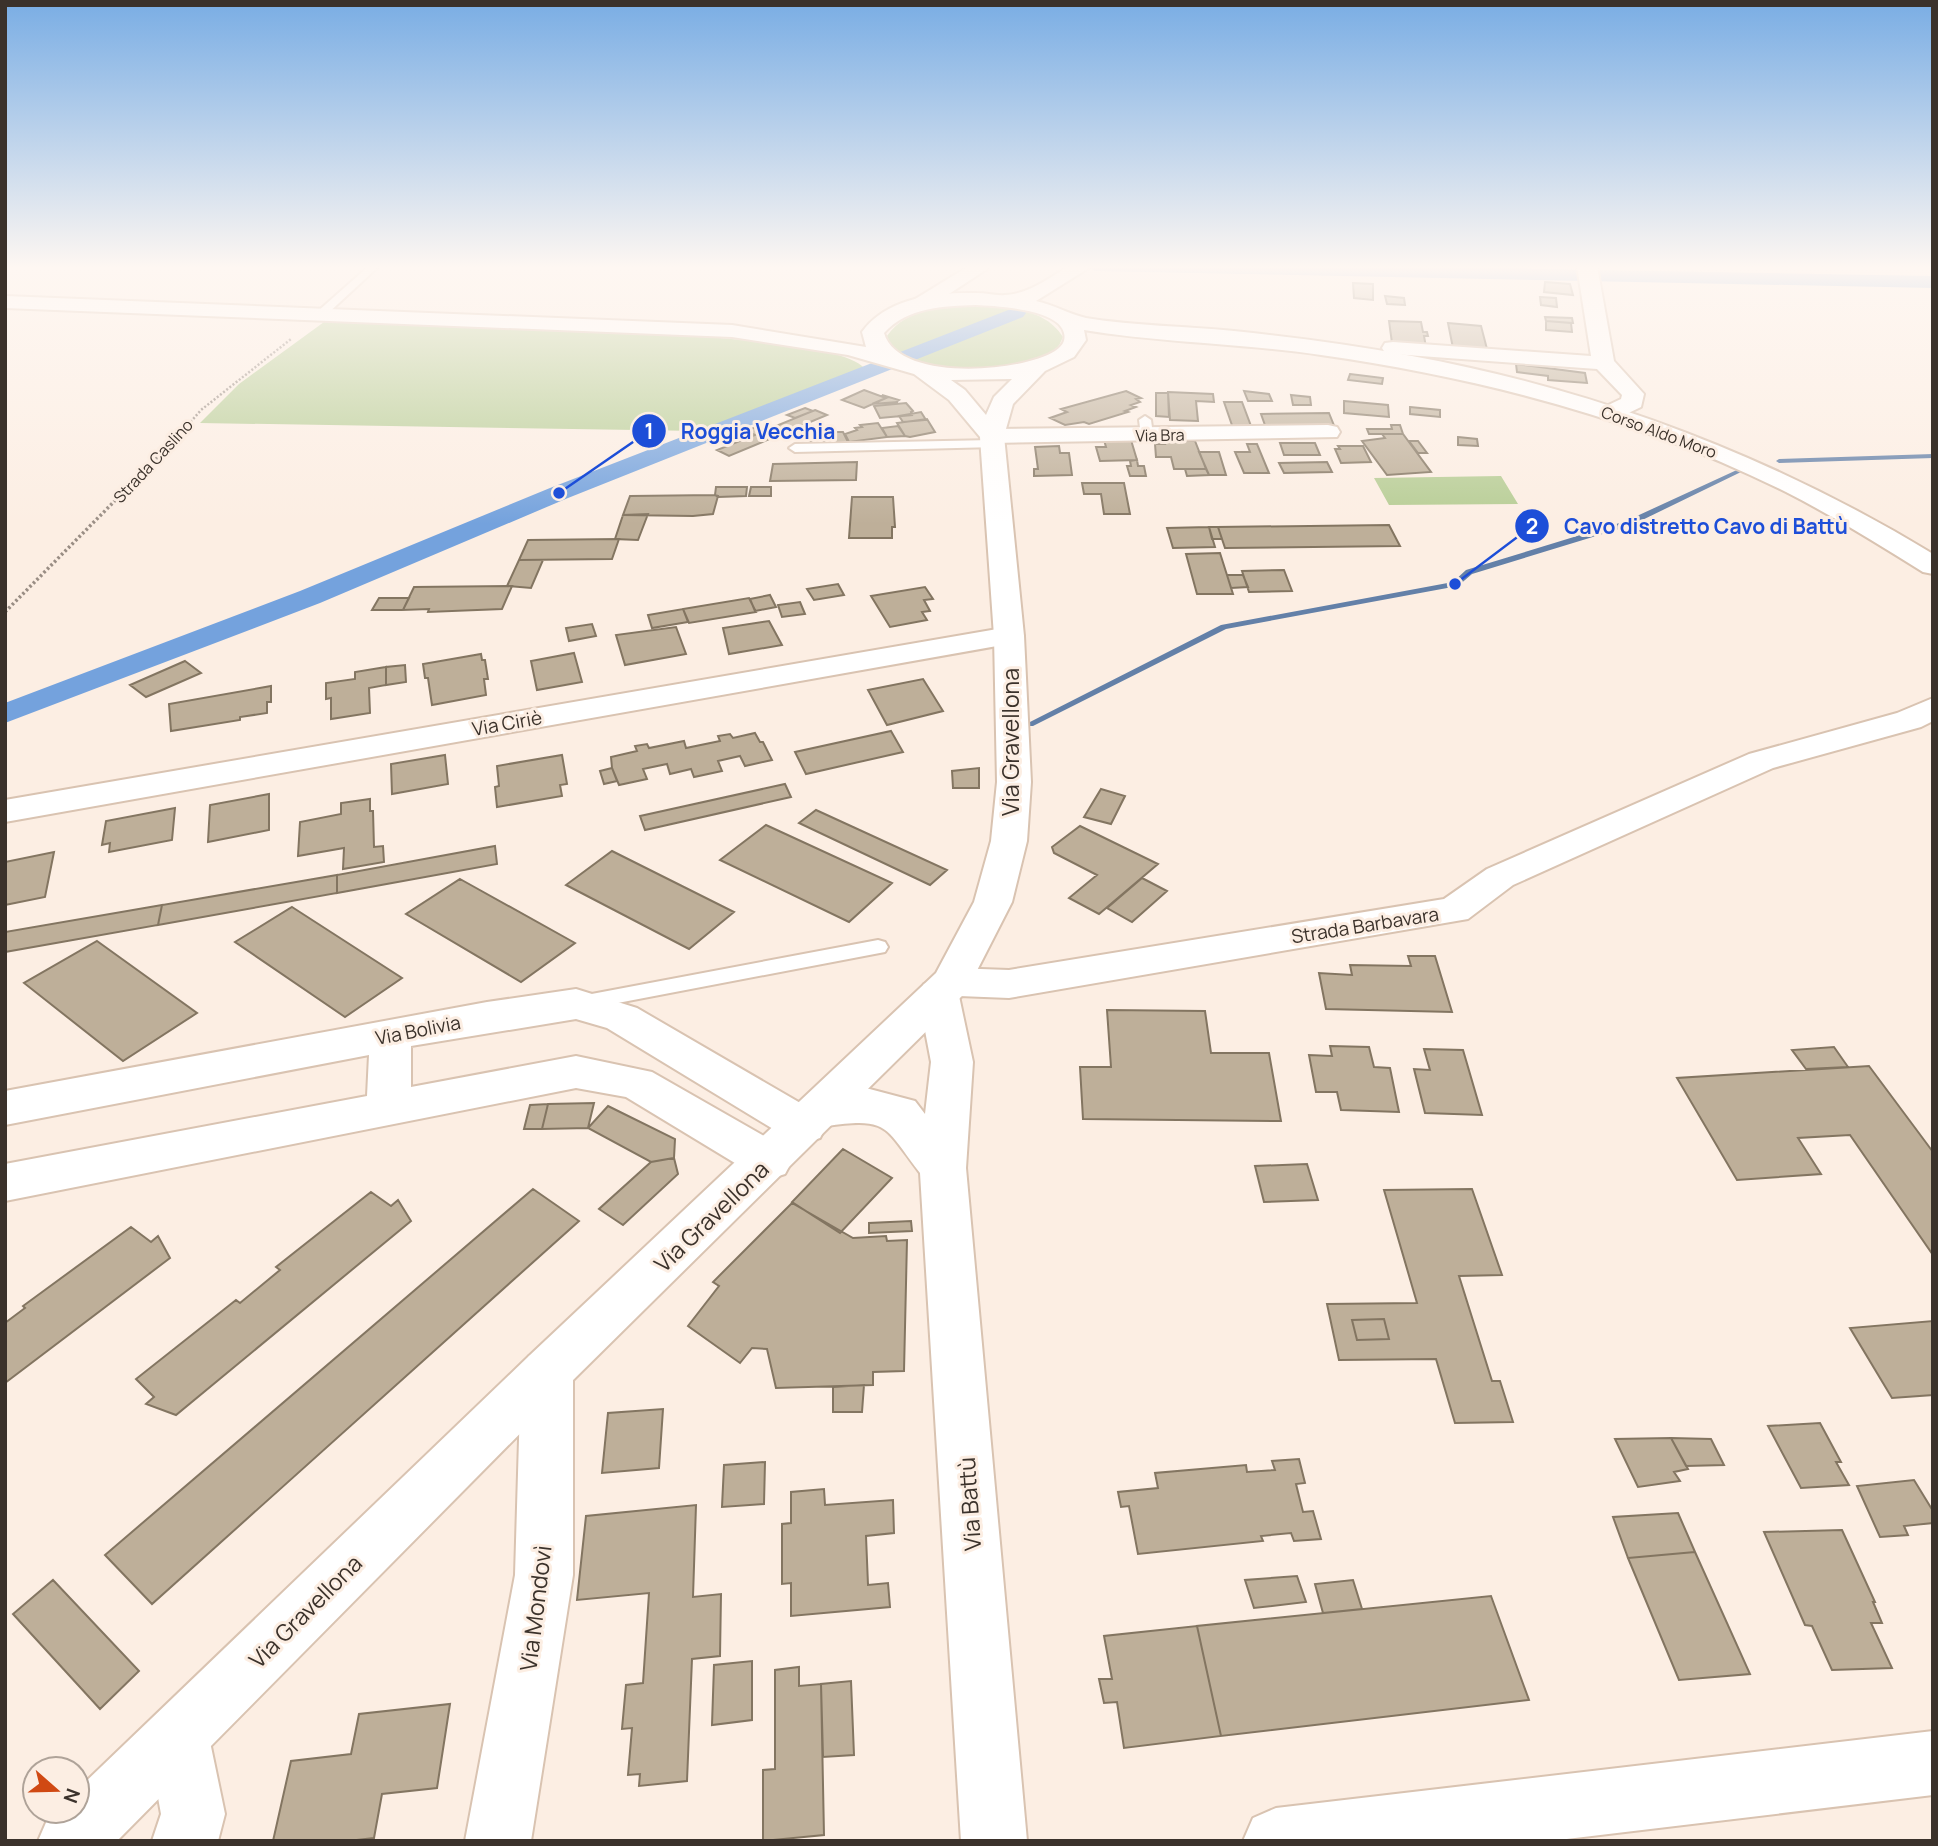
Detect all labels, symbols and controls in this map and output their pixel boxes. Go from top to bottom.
street label: Corso Aldo Moro [1598,401,1720,463]
callout: Roggia Vecchia [632,410,849,452]
street label: Strada Caslino [108,414,198,508]
text: 1 [644,417,654,445]
text: Roggia Vecchia [681,417,835,445]
street label: Via Bra [1135,424,1185,446]
callout: Cavo distretto Cavo di Battù [1515,505,1862,547]
text: 2 [1526,512,1538,540]
text: Cavo distretto Cavo di Battù [1564,512,1848,540]
street label: Via Gravellona [994,668,1026,816]
street label: Via Ciriè [470,704,544,742]
street label: Strada Barbavara [1289,900,1441,950]
street label: Via Bolivia [373,1009,463,1051]
street label: Via Gravellona [647,1153,775,1279]
street label: Via Battù [950,1456,988,1552]
street label: Via Mondovì [511,1543,559,1673]
street label: Via Gravellona [241,1547,369,1675]
north arrow [21,1755,91,1825]
text: N [57,1785,87,1807]

